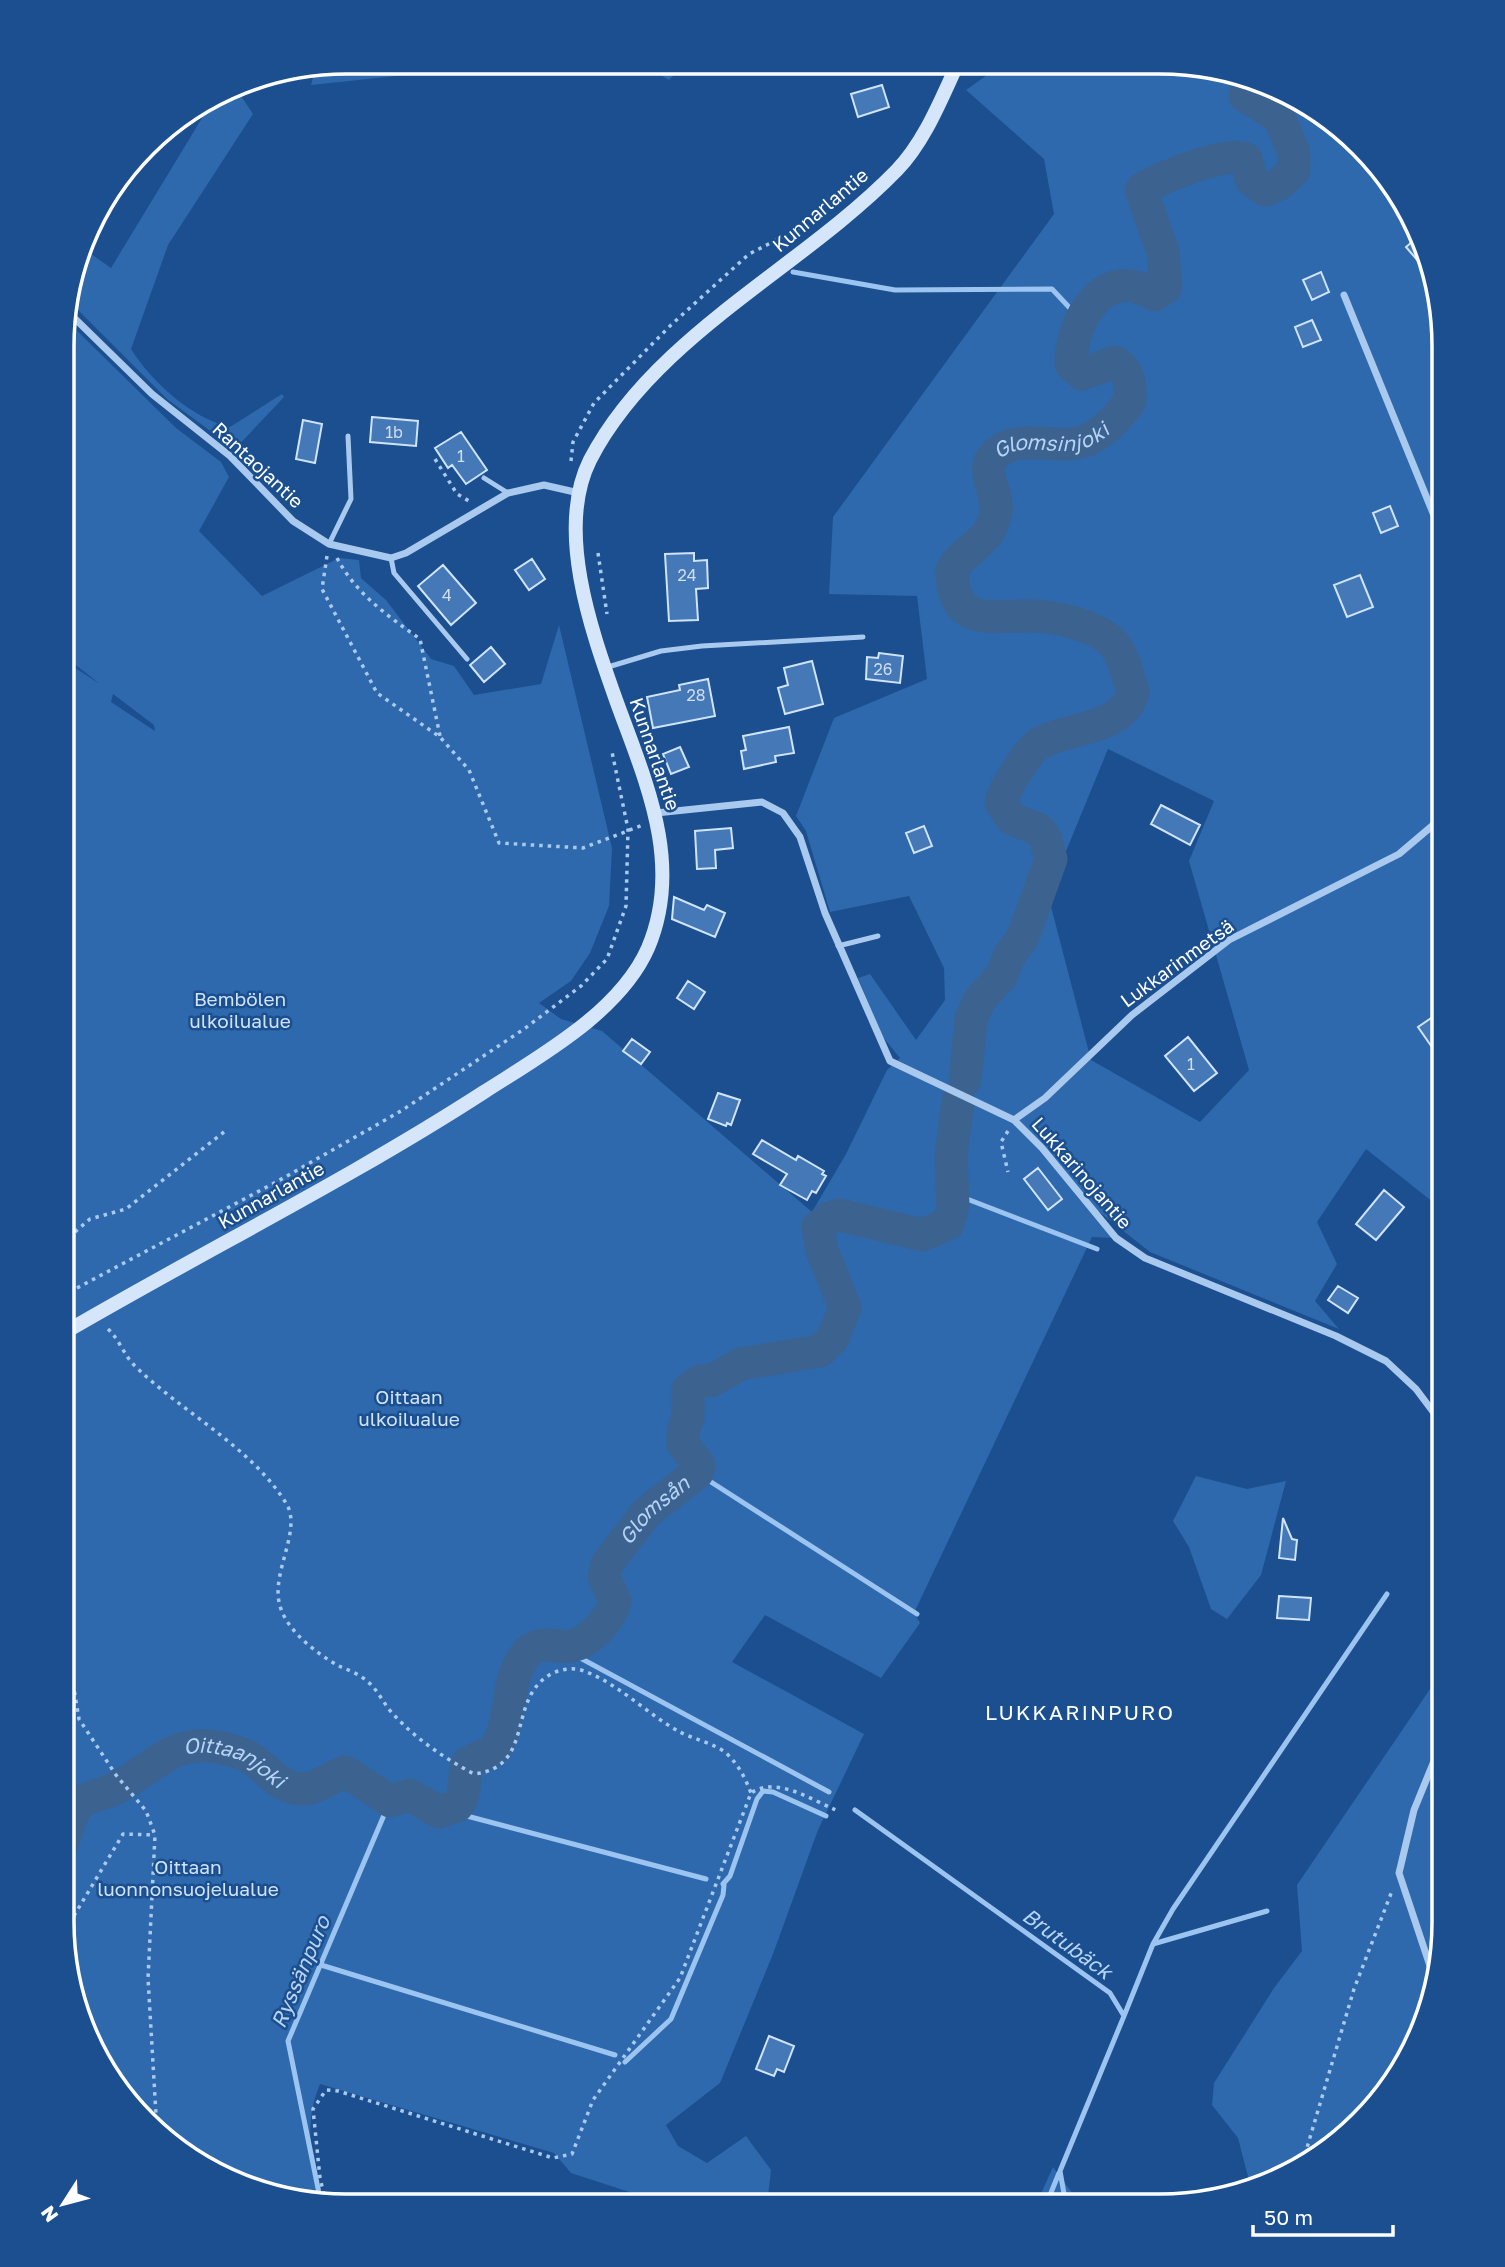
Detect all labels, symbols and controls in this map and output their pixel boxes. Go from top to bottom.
street label: Kunnarlantie [767,163,872,256]
water label: Glomsinjoki [988,415,1116,464]
street label: Rantaojantie [208,417,309,513]
house number: 1b [385,422,403,442]
house number: 1 [457,446,465,466]
house number: 24 [677,565,697,585]
house number: 4 [442,585,452,605]
house number: 26 [874,659,892,679]
house number: 28 [686,685,706,705]
street label: Kunnarlantie [625,694,686,813]
street label: Lukkarinmetsä [1116,914,1238,1011]
park label: Bembölen ulkoilualue [189,987,291,1032]
house number: 1 [1187,1054,1195,1074]
street label: Lukkarinojantie [1028,1112,1137,1233]
street label: Kunnarlantie [214,1156,328,1233]
park label: Oittaan ulkoilualue [358,1385,460,1430]
water label: Glomsån [613,1469,695,1549]
district label: LUKKARINPURO [985,1699,1175,1725]
water label: Oittaanjoki [181,1731,292,1795]
park label: Oittaan luonnonsuojelualue [97,1855,279,1900]
water label: Brutubäck [1018,1902,1119,1986]
water label: Ryssänpuro [265,1910,336,2032]
north arrow [28,2169,98,2239]
scale bar [1253,2194,1393,2238]
text: N [35,2202,62,2227]
text: 50 m [1264,2204,1313,2230]

